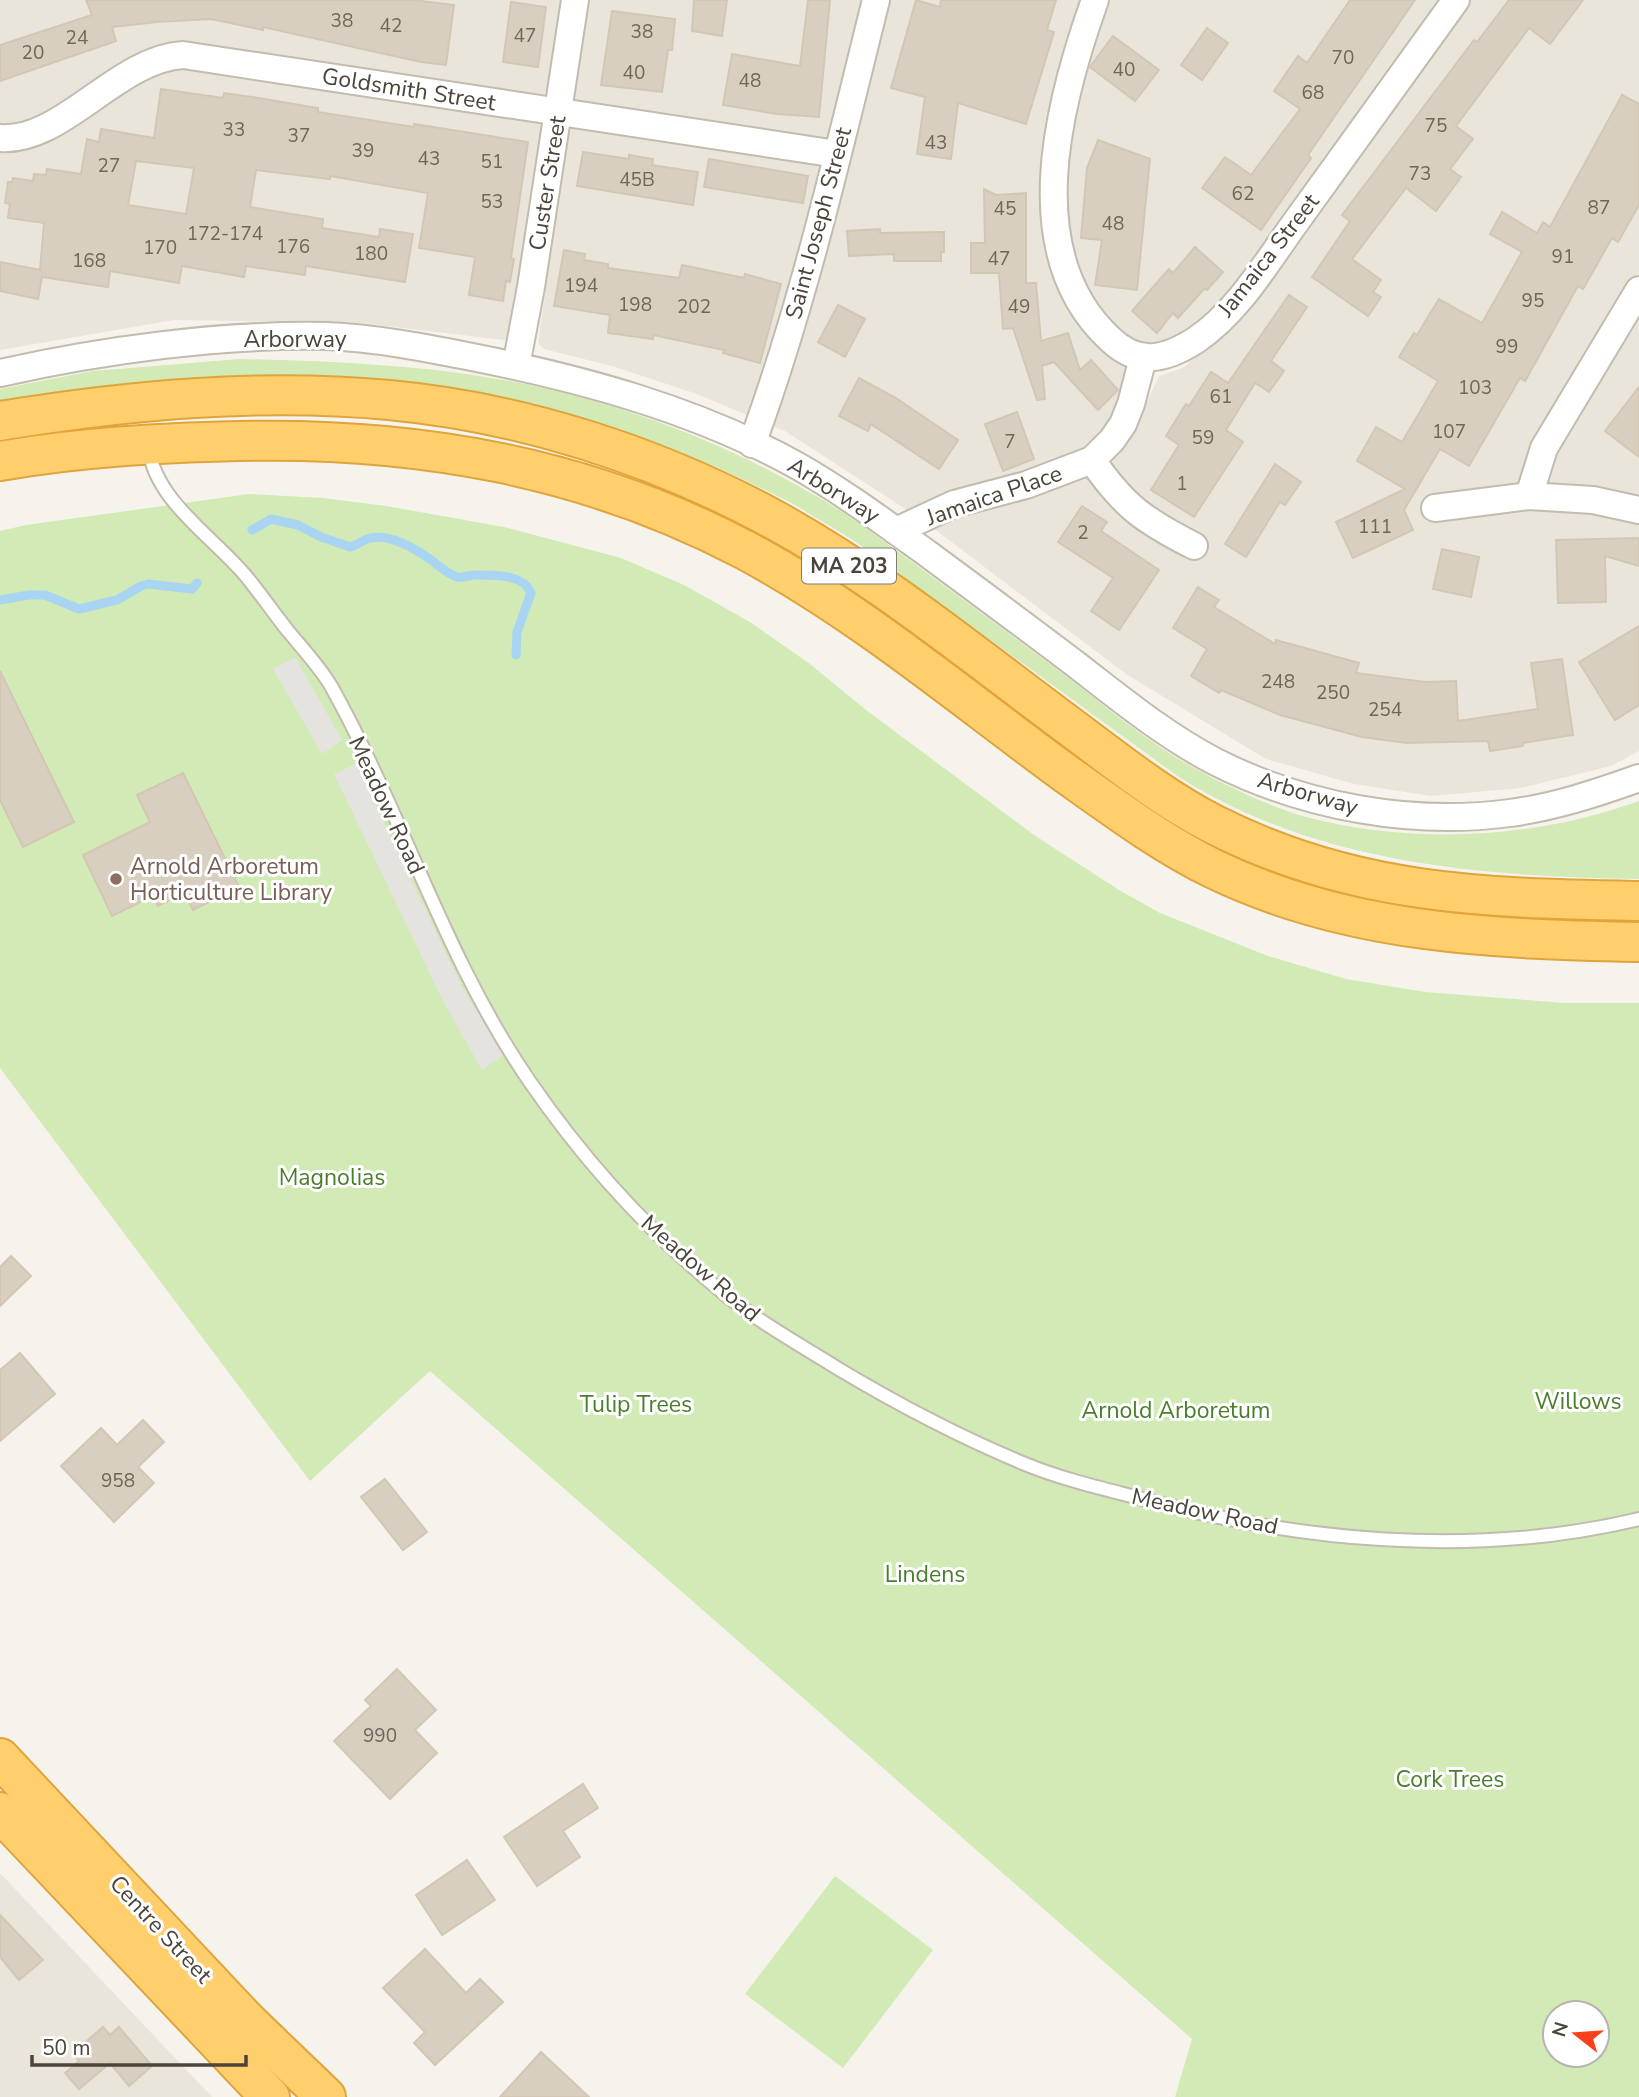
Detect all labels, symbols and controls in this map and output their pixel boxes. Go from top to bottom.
house number: 38 [331,8,353,34]
house number: 42 [380,13,402,39]
house number: 38 [631,19,653,45]
house number: 47 [514,23,536,49]
house number: 24 [66,25,88,51]
house number: 20 [22,40,44,66]
house number: 70 [1332,45,1354,71]
house number: 40 [1113,57,1135,83]
street label: Goldsmith Street [320,60,499,119]
house number: 40 [623,60,645,86]
house number: 48 [739,68,761,94]
house number: 68 [1302,80,1324,106]
street label: Custer Street [522,112,574,253]
house number: 75 [1425,113,1447,139]
house number: 33 [223,117,245,143]
house number: 37 [288,123,310,149]
street label: Saint Joseph Street [778,123,859,322]
house number: 43 [925,130,947,156]
house number: 39 [352,138,374,164]
house number: 43 [418,146,440,172]
house number: 51 [481,149,503,175]
house number: 27 [98,153,120,179]
house number: 73 [1409,161,1431,187]
house number: 45B [619,167,655,193]
house number: 62 [1232,181,1254,207]
street label: Jamaica Street [1210,187,1327,324]
house number: 53 [481,189,503,215]
house number: 87 [1588,195,1610,221]
house number: 45 [994,196,1016,222]
house number: 48 [1102,211,1124,237]
house number: 172-174 [187,221,263,247]
house number: 176 [276,234,310,260]
house number: 170 [143,235,177,261]
house number: 180 [354,241,388,267]
house number: 91 [1552,244,1574,270]
house number: 47 [988,246,1010,272]
house number: 168 [72,248,106,274]
house number: 194 [564,273,598,299]
house number: 95 [1522,288,1544,314]
house number: 198 [618,292,652,318]
house number: 202 [677,294,711,320]
house number: 49 [1008,294,1030,320]
street label: Arborway [243,324,347,355]
house number: 99 [1496,334,1518,360]
house number: 103 [1458,375,1492,401]
house number: 61 [1210,384,1232,410]
house number: 107 [1432,419,1466,445]
house number: 59 [1192,425,1214,451]
house number: 7 [1004,429,1016,455]
street label: Arborway [782,450,886,531]
street label: Jamaica Place [921,458,1066,534]
house number: 1 [1176,471,1188,497]
house number: 111 [1358,514,1392,540]
house number: 2 [1077,520,1089,546]
road number: MA 203 [802,548,896,584]
house number: 248 [1261,669,1295,695]
house number: 250 [1316,680,1350,706]
house number: 254 [1368,697,1402,723]
street label: Meadow Road [341,731,432,879]
street label: Arborway [1254,764,1362,823]
place label: Arnold Arboretum Horticulture Library [130,851,332,908]
marker: Arnold Arboretum Horticulture Library [108,871,124,887]
park label: Magnolias [279,1162,385,1193]
street label: Meadow Road [634,1208,767,1329]
park label: Willows [1535,1386,1621,1417]
park label: Tulip Trees [580,1389,692,1420]
park label: Arnold Arboretum [1081,1395,1271,1426]
house number: 958 [101,1468,135,1494]
street label: Meadow Road [1129,1481,1281,1542]
park label: Lindens [885,1559,965,1590]
house number: 990 [363,1723,397,1749]
park label: Cork Trees [1396,1764,1504,1795]
street label: Centre Street [103,1869,219,1991]
north arrow [1541,1999,1611,2069]
text: N [1546,2019,1575,2040]
scale bar [32,2024,245,2068]
text: 50 m [42,2034,91,2062]

